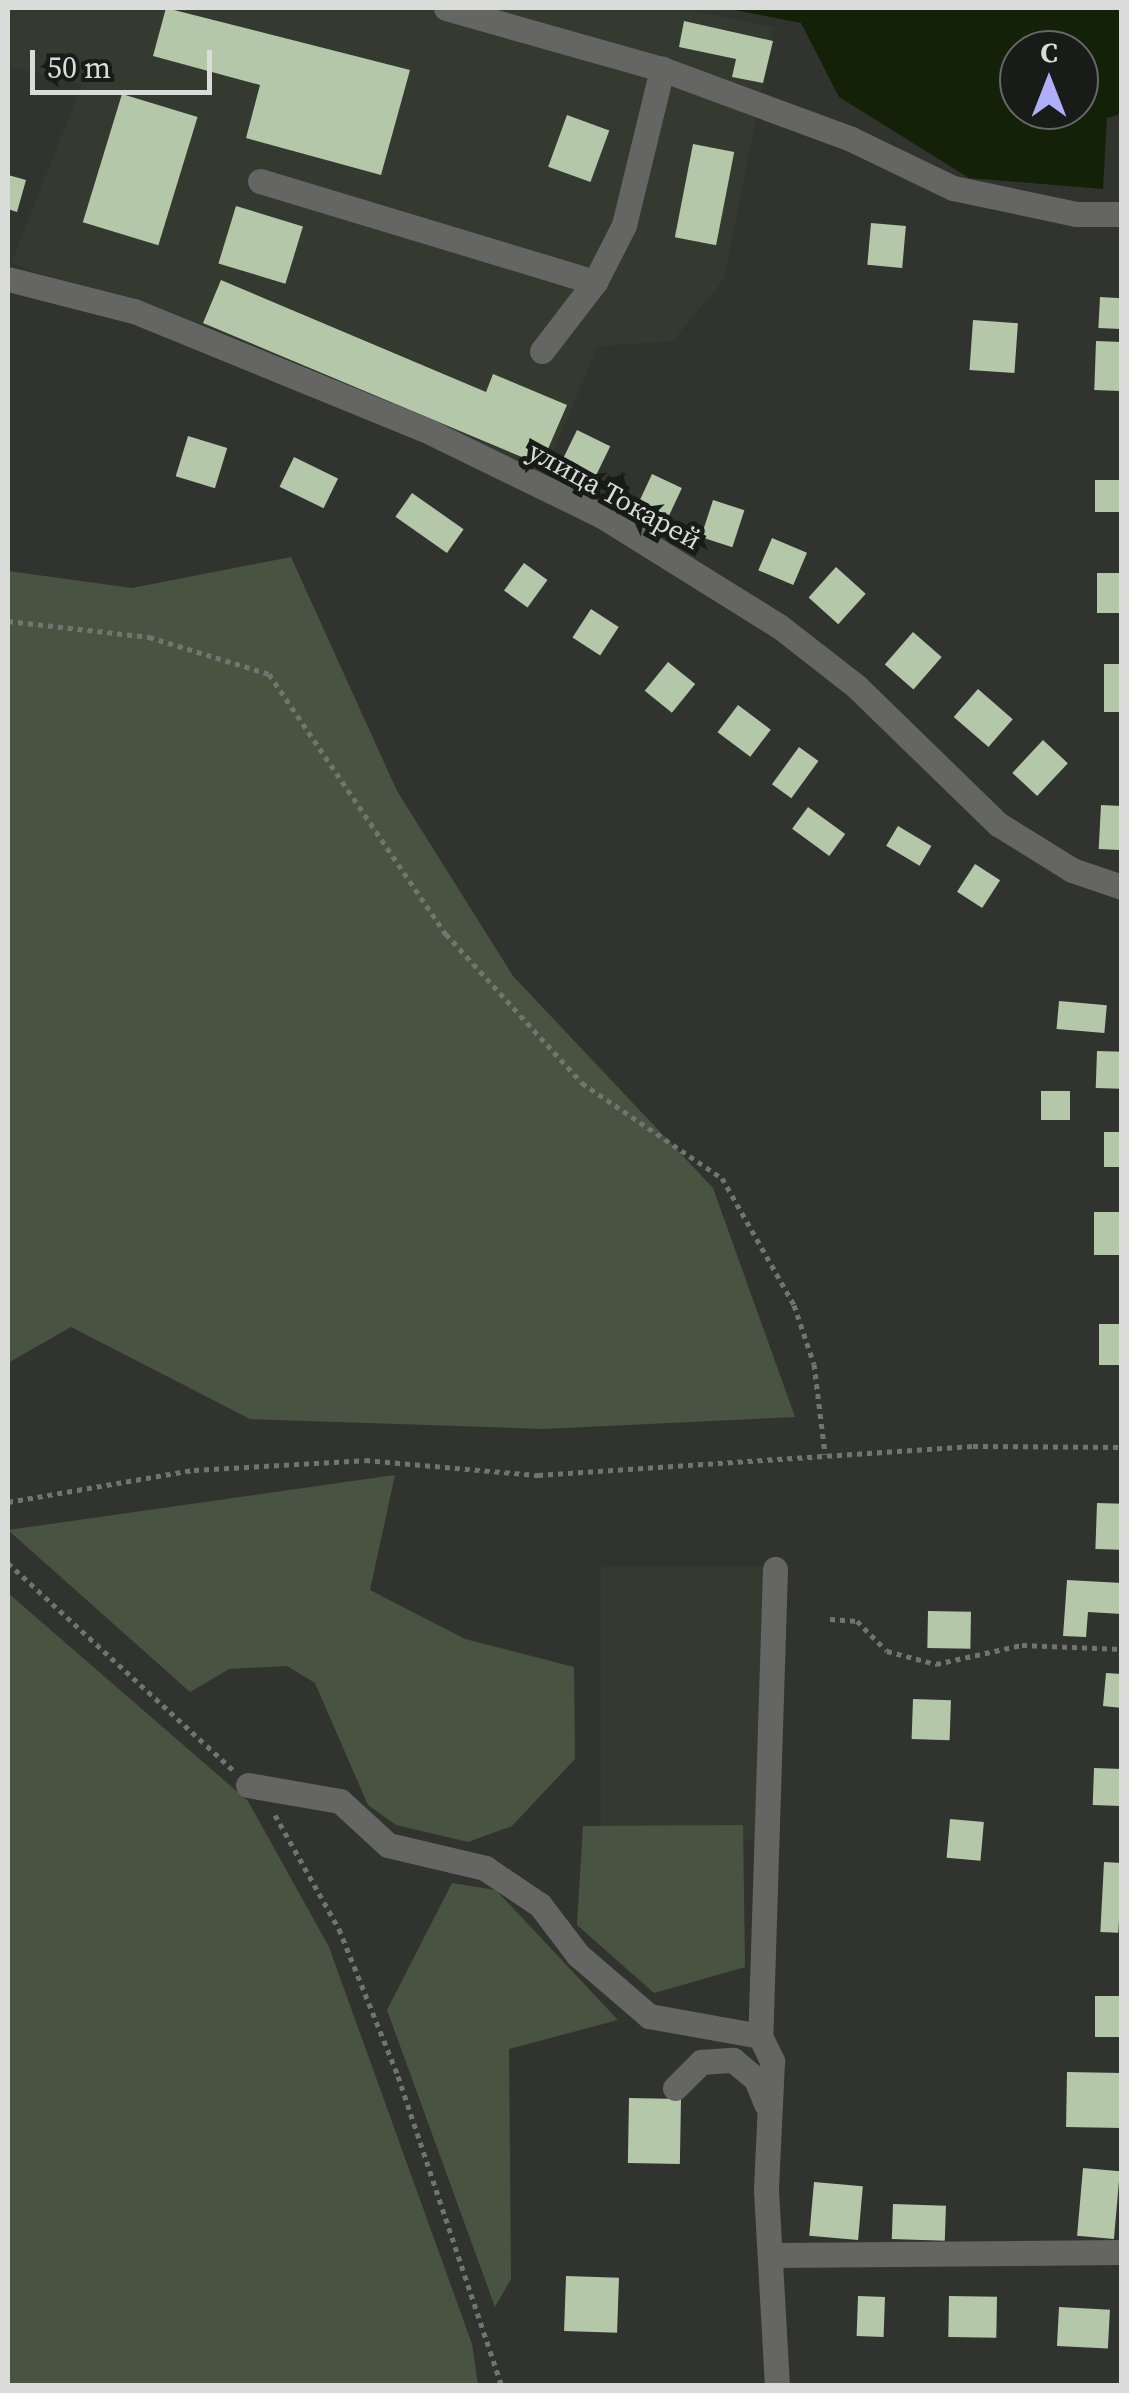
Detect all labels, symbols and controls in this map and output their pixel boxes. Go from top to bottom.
scale bar [35,30,218,92]
north arrow [999,30,1099,130]
text: С [1040,33,1058,71]
text: 50 m [47,47,111,88]
street label: улица Токарей [522,434,708,556]

